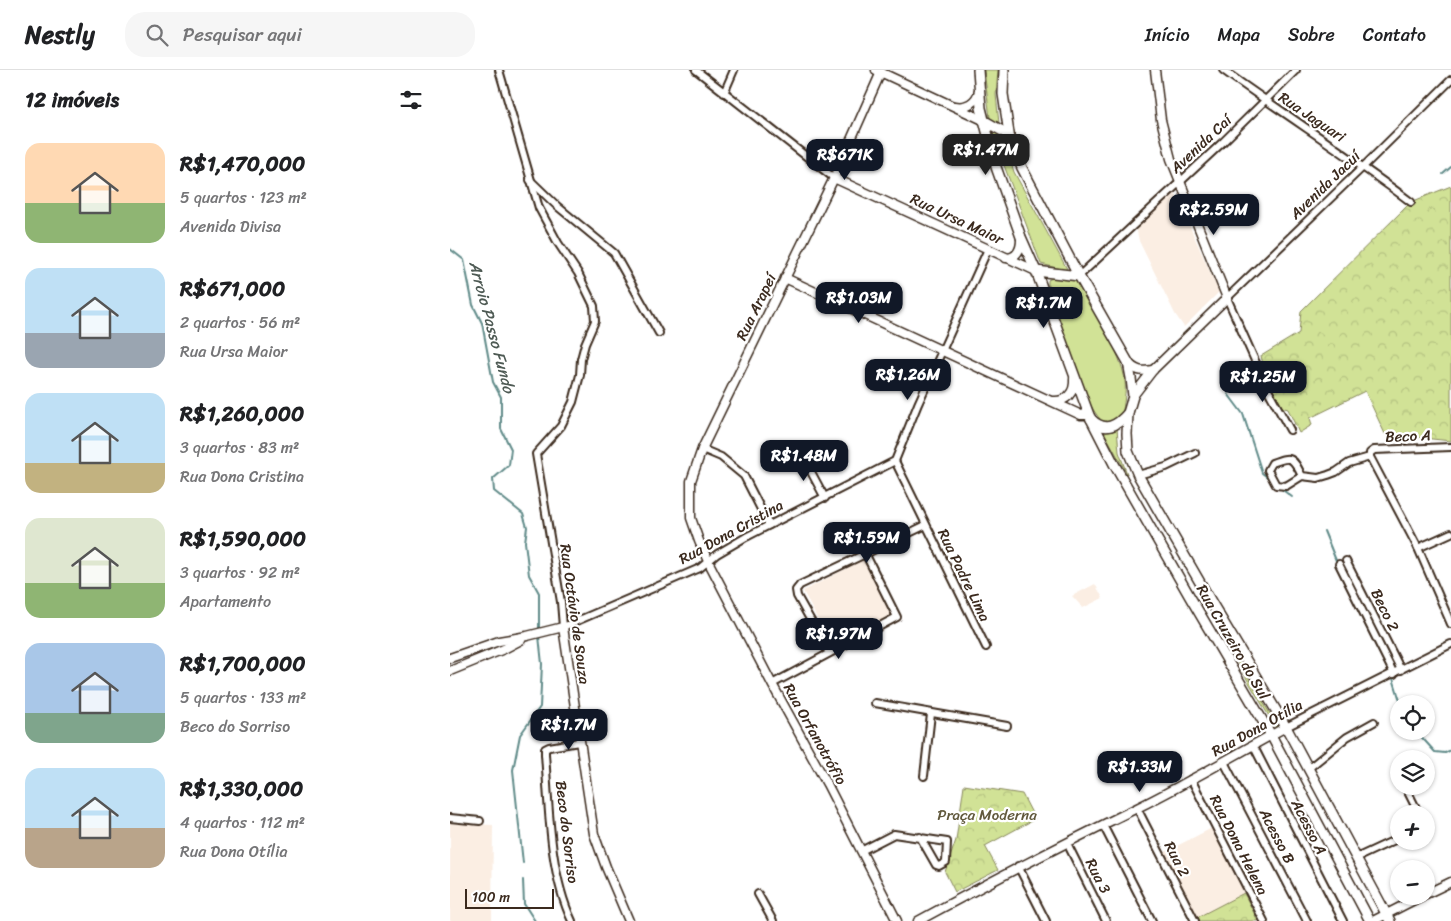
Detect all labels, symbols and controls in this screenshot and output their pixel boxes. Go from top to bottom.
search box [125,12,475,57]
text: Nestly [25,14,95,56]
text: Pesquisar aqui [183,18,302,51]
text: Início [1145,19,1190,51]
text: Mapa [1218,19,1260,51]
text: Sobre [1288,19,1335,51]
text: Contato [1363,19,1426,51]
icon: search [143,21,171,49]
text: 12 imóveis [25,81,119,119]
street label: Rua Jaguari [1273,85,1352,150]
icon: filters [397,86,425,114]
street label: Avenida Caí [1163,107,1239,180]
pin: R$1.47M [940,134,1032,176]
text: R$1.47M [954,135,1019,164]
pin: R$671K [804,138,886,181]
text: R$671K [817,140,873,169]
street label: Avenida Jacuí [1283,143,1368,226]
text: R$1,470,000 [180,145,305,183]
icon: home [65,163,125,223]
text: 5 quartos · 123 m² [180,183,307,212]
street label: Rua Ursa Maior [906,186,1009,252]
pin: R$2.59M [1168,194,1260,236]
text: R$2.59M [1180,195,1248,224]
text: Avenida Divisa [180,212,281,241]
water label: Arroio Passo Fundo [460,257,524,398]
street label: Rua Arapeí [729,267,784,345]
text: R$671,000 [180,270,285,308]
pin: R$1.03M [813,282,905,324]
text: R$1.03M [827,283,891,312]
pin: R$1.7M [1003,286,1085,329]
icon: home [65,288,125,348]
text: R$1.7M [1017,288,1072,317]
text: 2 quartos · 56 m² [180,308,300,337]
text: Rua Ursa Maior [180,337,287,366]
pin: R$1.26M [862,358,954,401]
text: R$1.26M [876,360,940,389]
pin: R$1.25M [1217,360,1309,403]
text: R$1.25M [1231,362,1295,391]
text: R$1,260,000 [180,395,304,433]
icon: home [65,413,125,473]
street label: Beco A [1385,422,1431,450]
text: 3 quartos · 83 m² [180,433,299,462]
pin: R$1.48M [758,440,850,482]
text: R$1.48M [771,441,837,470]
text: Rua Dona Cristina [180,462,304,491]
street label: Rua Dona Cristina [674,492,789,572]
text: R$1,590,000 [180,520,306,558]
pin: R$1.59M [821,522,913,564]
text: R$1.59M [834,523,900,552]
street label: Rua Padre Lima [930,524,998,626]
icon: home [65,538,125,598]
street label: Rua Octávio de Souza [552,542,598,686]
text: 3 quartos · 92 m² [180,558,300,587]
street label: Rua Cruzeiro do Sul [1189,579,1277,705]
street label: Beco 2 [1363,584,1407,636]
text: Apartamento [180,587,271,616]
pin: R$1.97M [793,618,885,660]
text: R$1.97M [807,619,871,648]
text: R$1,700,000 [180,645,306,683]
icon: home [65,663,125,723]
street label: Rua Orfanotrófio [776,678,854,790]
text: 5 quartos · 133 m² [180,683,306,712]
street label: Rua Dona Otília [1207,692,1308,764]
map controls [1390,695,1435,905]
button: locate [1390,695,1435,740]
pin: R$1.7M [528,708,610,751]
text: R$1.7M [542,710,597,739]
text: Beco do Sorriso [180,712,290,741]
pin: R$1.33M [1094,750,1186,793]
button: layers [1390,750,1435,795]
text: R$1.33M [1108,752,1172,781]
text: R$1,330,000 [180,770,303,808]
street label: Beco do Sorriso [548,779,586,885]
icon: home [65,788,125,848]
street label: Rua Dona Helena [1202,790,1276,900]
street label: Acesso A [1283,794,1334,859]
park label: Praça Moderna [937,802,1037,828]
street label: Acesso B [1252,803,1302,869]
button: + [1390,805,1435,850]
text: 4 quartos · 112 m² [180,808,305,837]
text: Rua Dona Otília [180,837,288,866]
street label: Rua 2 [1157,837,1197,882]
street label: Rua 3 [1078,854,1118,898]
button: − [1390,860,1435,905]
text: 100 m [472,885,510,910]
scale bar [465,886,554,909]

